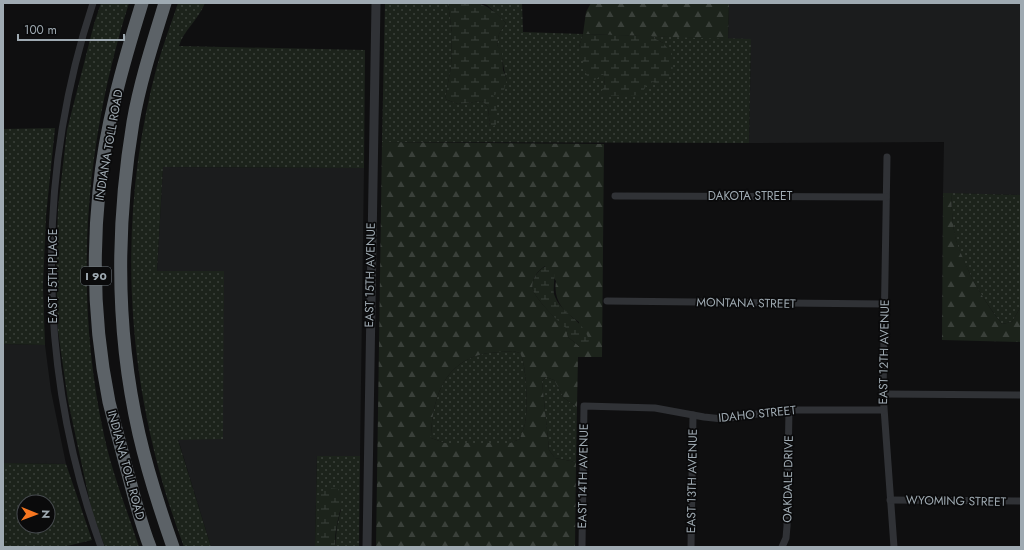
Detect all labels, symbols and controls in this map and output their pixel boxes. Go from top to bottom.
scale bar [18,16,124,42]
text: 100 m [24,21,57,39]
street label: INDIANA TOLL ROAD [90,88,128,202]
street label: DAKOTA STREET [708,187,793,205]
street label: EAST 15TH AVENUE [360,222,380,328]
street label: EAST 15TH PLACE [44,229,62,323]
road number: I 90 [81,267,111,285]
street label: MONTANA STREET [696,293,796,313]
street label: EAST 12TH AVENUE [874,299,894,405]
street label: IDAHO STREET [717,401,797,427]
street label: INDIANA TOLL ROAD [103,408,149,522]
street label: EAST 14TH AVENUE [573,423,593,529]
street label: EAST 13TH AVENUE [682,429,702,533]
street label: OAKDALE DRIVE [778,435,798,523]
street label: WYOMING STREET [906,491,1007,511]
north arrow [16,494,56,534]
text: N [38,510,54,519]

